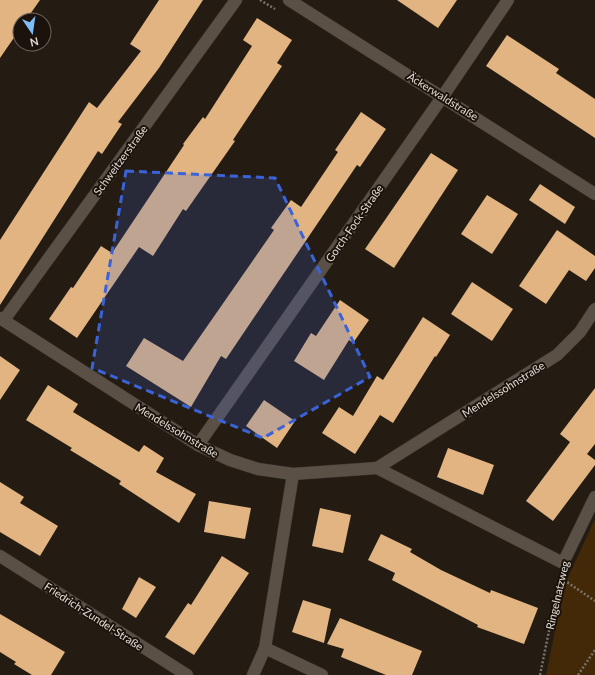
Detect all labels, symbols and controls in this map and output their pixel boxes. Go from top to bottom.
north arrow [12,12,52,52]
text: N [29,35,40,50]
street label: Äckerwaldstraße [405,69,481,123]
street label: Schweitzerstraße [90,122,150,197]
street label: Gorch-Fock-Straße [322,182,386,264]
street label: Mendelssohnstraße [459,358,547,420]
street label: Mendelssohnstraße [133,400,221,460]
street label: Ringelnatzweg [543,559,571,631]
street label: Friedrich-Zundel-Straße [42,579,146,653]

